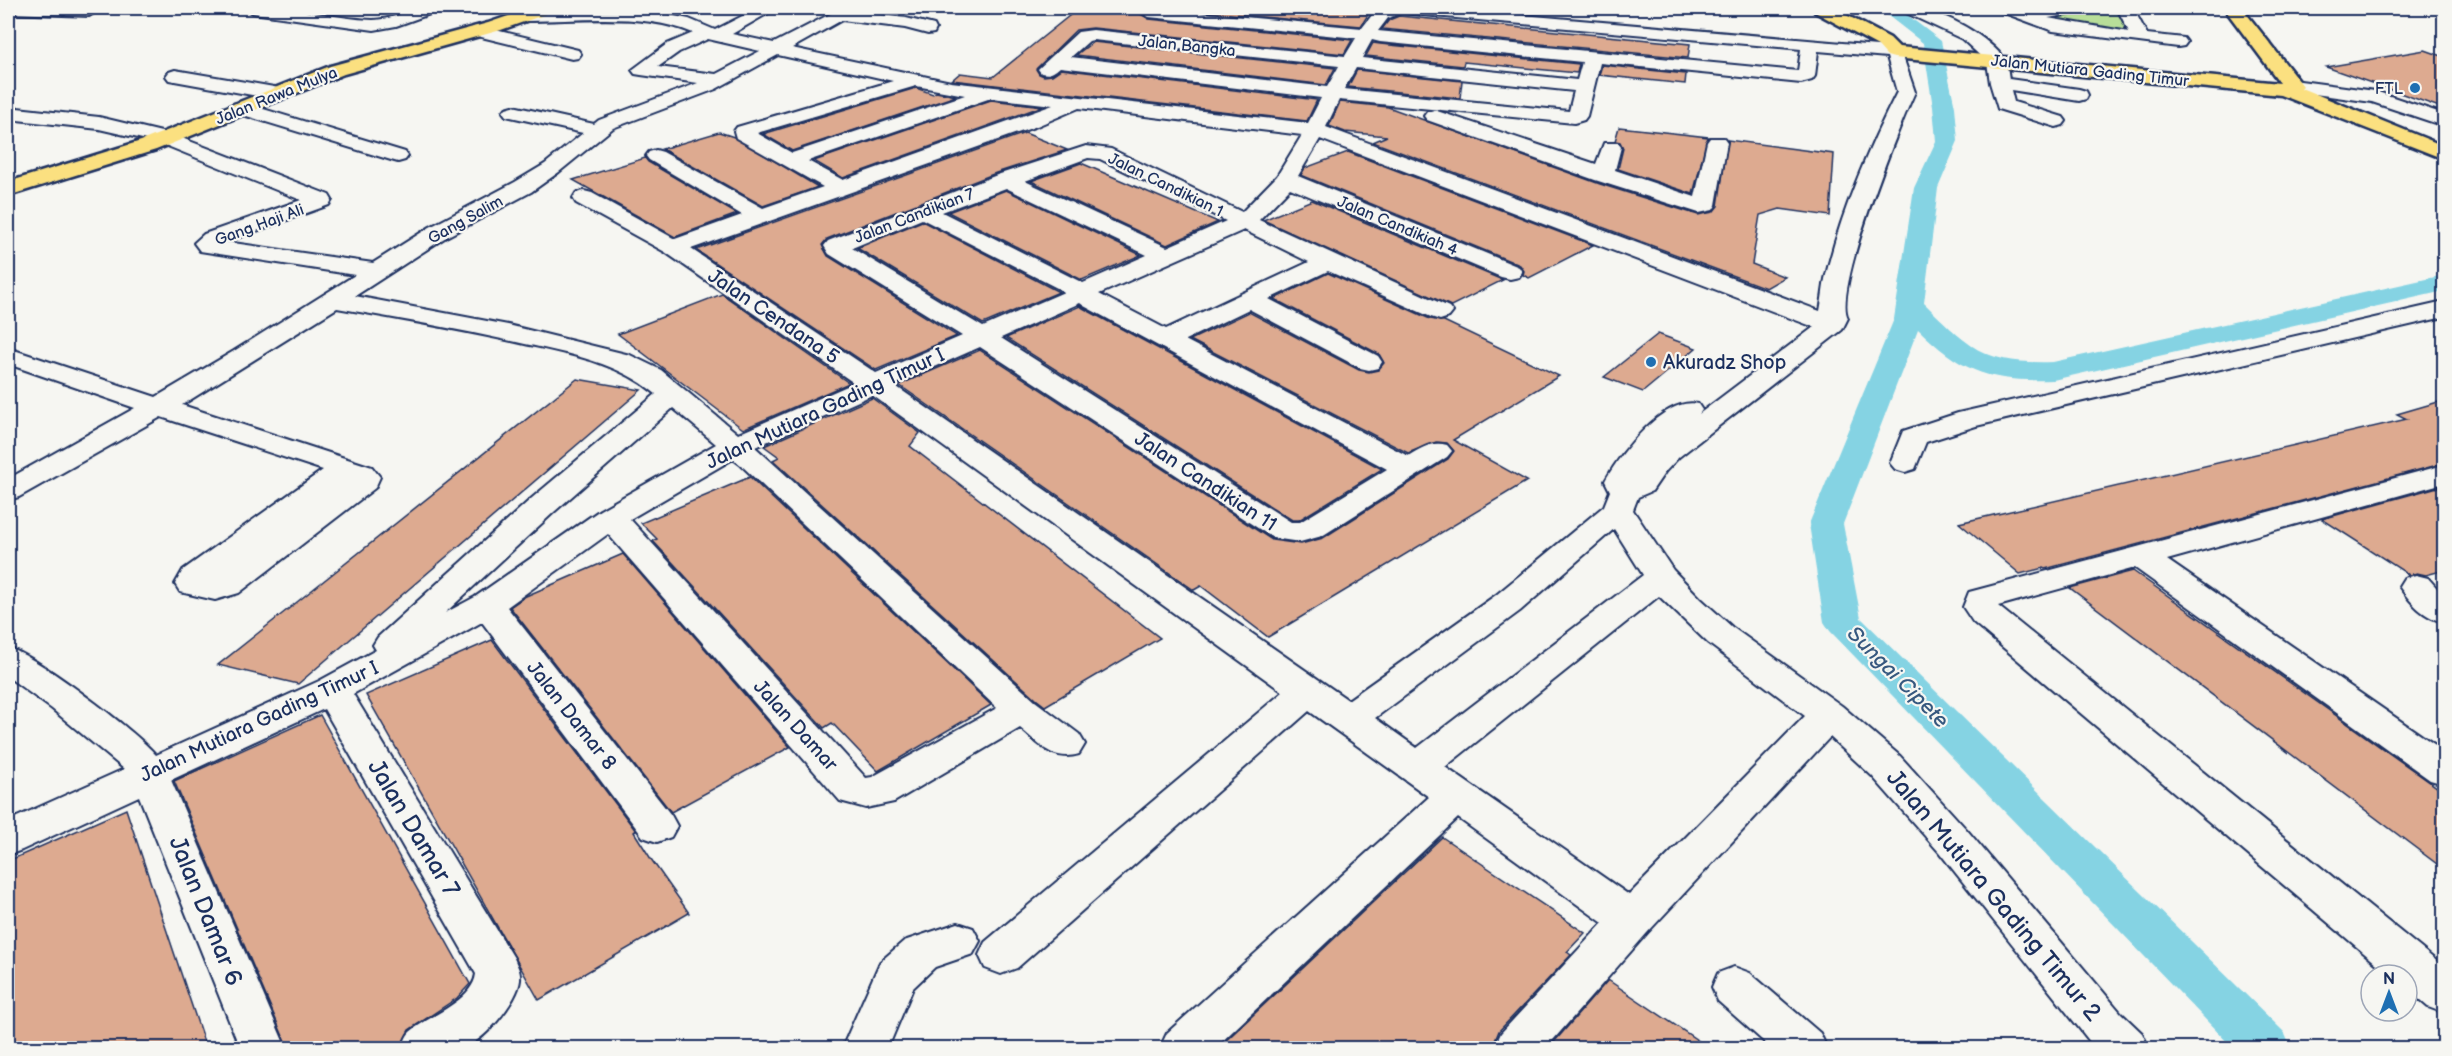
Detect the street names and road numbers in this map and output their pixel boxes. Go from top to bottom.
street label: Jalan Bangka [1137,32,1236,61]
street label: Jalan Mutiara Gading Timur [1990,52,2190,91]
street label: Jalan Rawa Mulya [213,63,340,129]
street label: Jalan Candikian 1 [1105,149,1226,221]
street label: Jalan Candikian 7 [852,185,977,248]
street label: Gang Salim [425,192,506,249]
street label: Jalan Candikiah 4 [1334,192,1461,260]
street label: Gang Haji Ali [212,201,307,250]
street label: Jalan Cendana 5 [703,264,844,370]
street label: Jalan Mutiara Gading Timur I [702,343,948,475]
street label: Jalan Candikian 11 [1130,427,1281,537]
street label: Jalan Mutiara Gading Timur I [136,656,382,788]
street label: Jalan Damar 8 [521,656,621,775]
street label: Jalan Damar [748,675,843,777]
street label: Jalan Damar 7 [361,754,466,902]
street label: Jalan Mutiara Gading Timur 2 [1880,764,2107,1027]
street label: Jalan Damar 6 [162,832,249,990]

